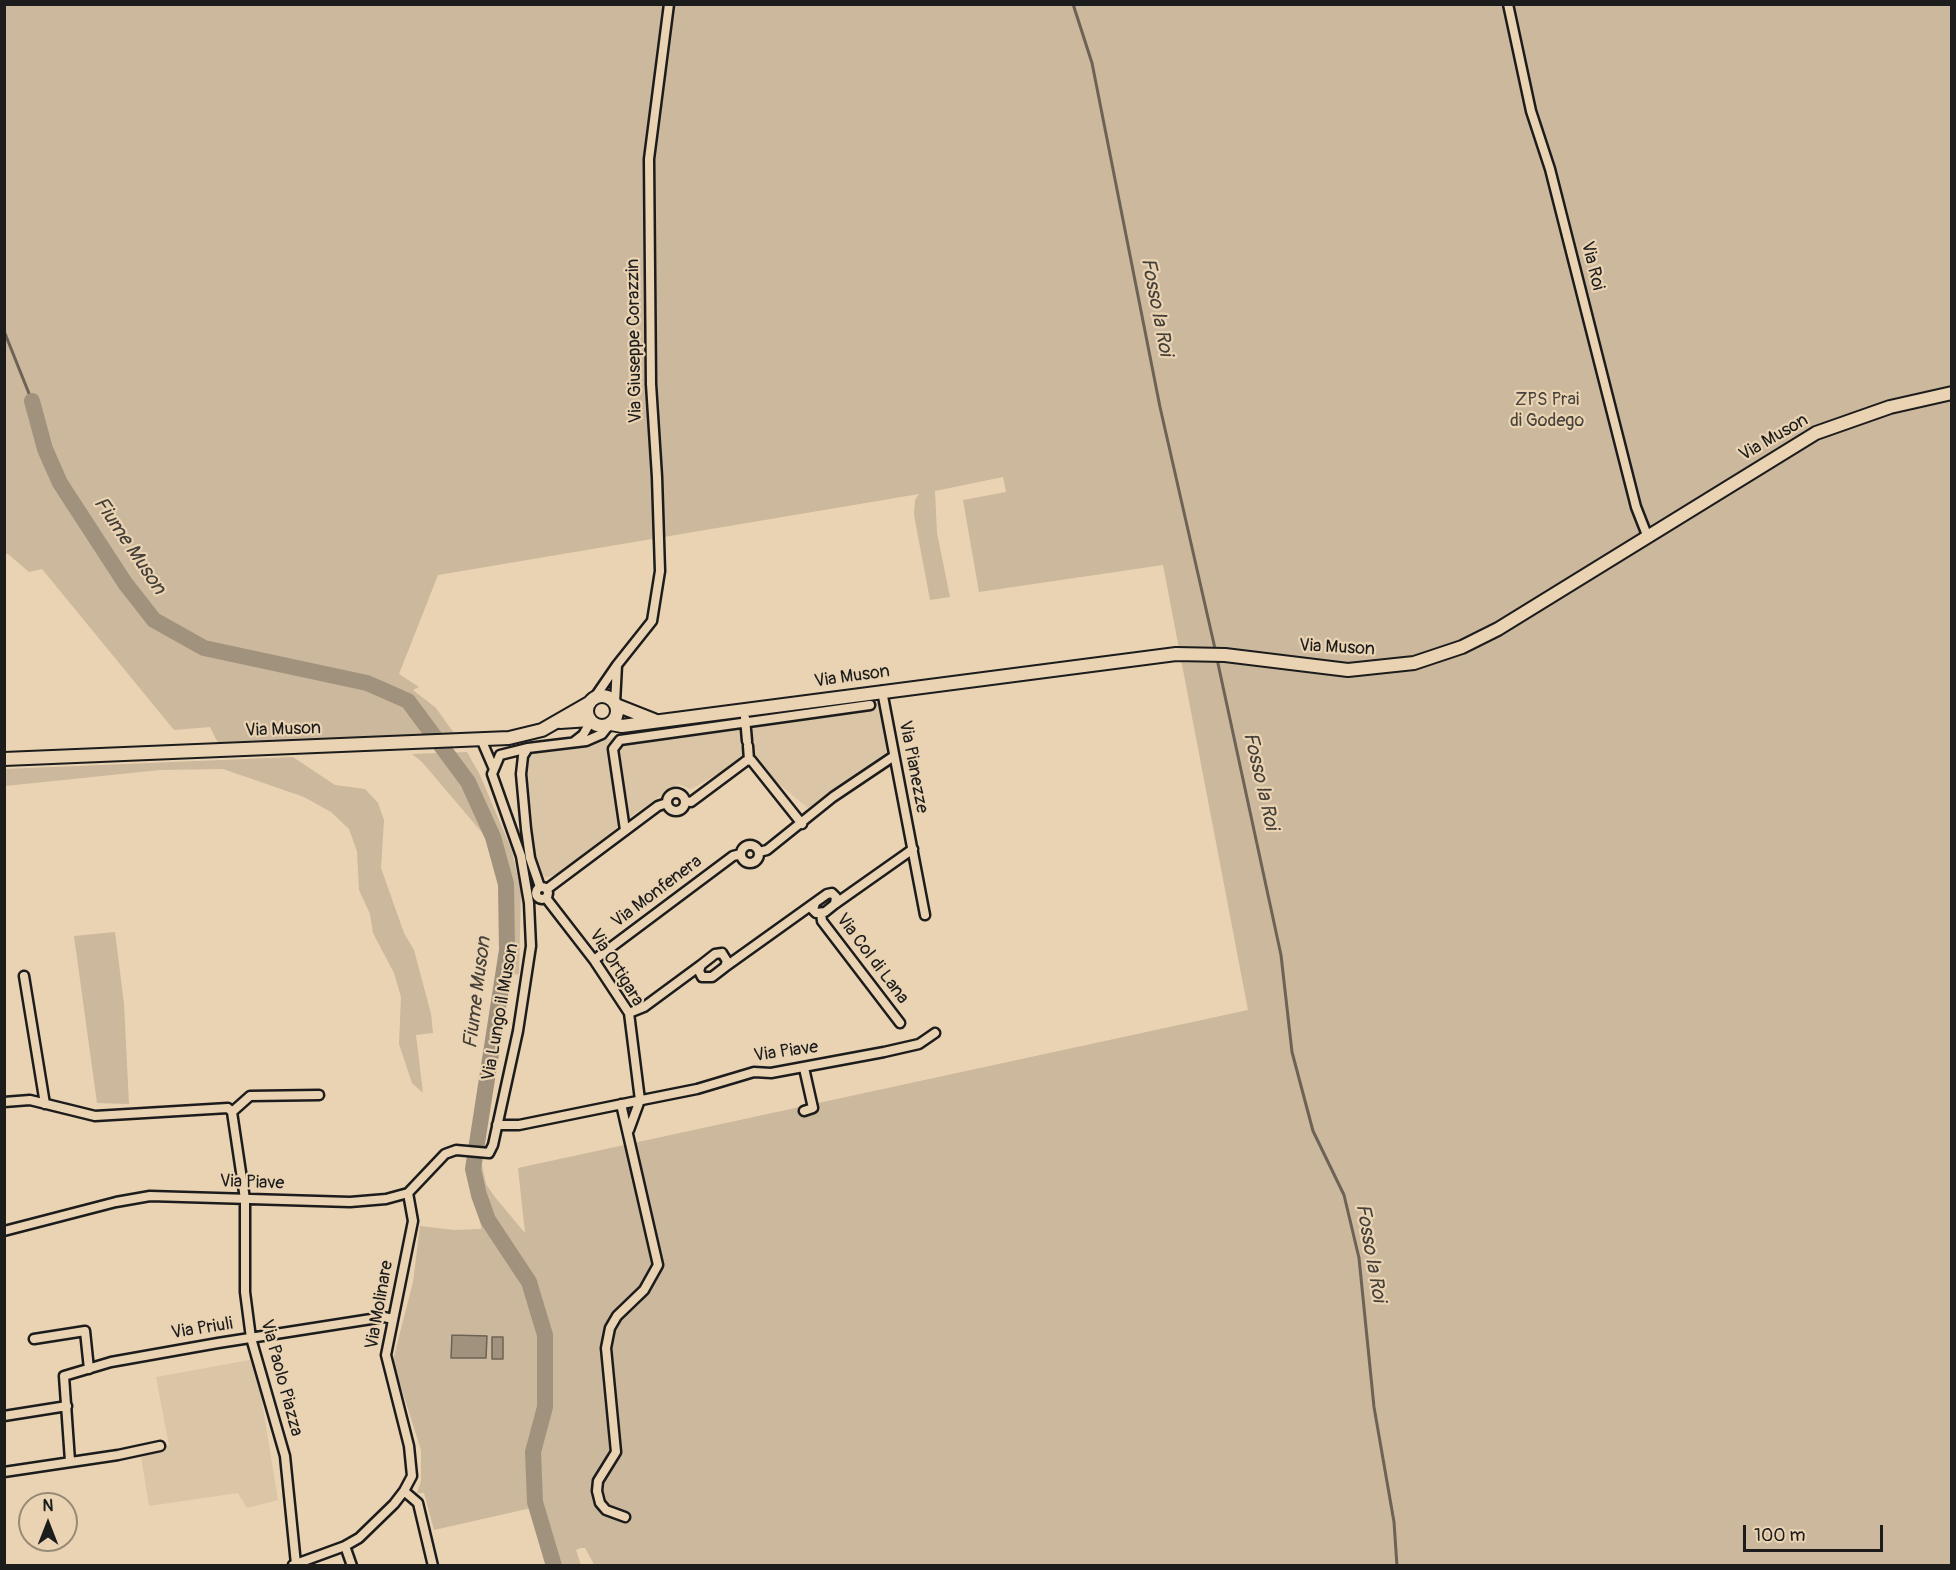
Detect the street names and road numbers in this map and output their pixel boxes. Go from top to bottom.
street label: Via Roi [1576,239,1608,293]
street label: Via Giuseppe Corazzin [623,258,647,424]
street label: Via Muson [1736,410,1812,466]
street label: Via Muson [1298,635,1376,661]
street label: Via Muson [813,661,891,693]
street label: Via Muson [245,718,321,742]
street label: Via Pianezze [893,719,933,815]
street label: Via Monfenera [608,851,706,933]
street label: Via Col di Lana [831,909,913,1009]
street label: Via Ortigara [584,925,648,1011]
street label: Via Lungo il Muson [478,941,524,1083]
street label: Via Piave [752,1037,820,1067]
street label: Via Piave [219,1171,285,1195]
street label: Via Molinare [362,1259,398,1351]
street label: Via Priuli [170,1313,234,1345]
street label: Via Paolo Piazza [255,1317,307,1439]

